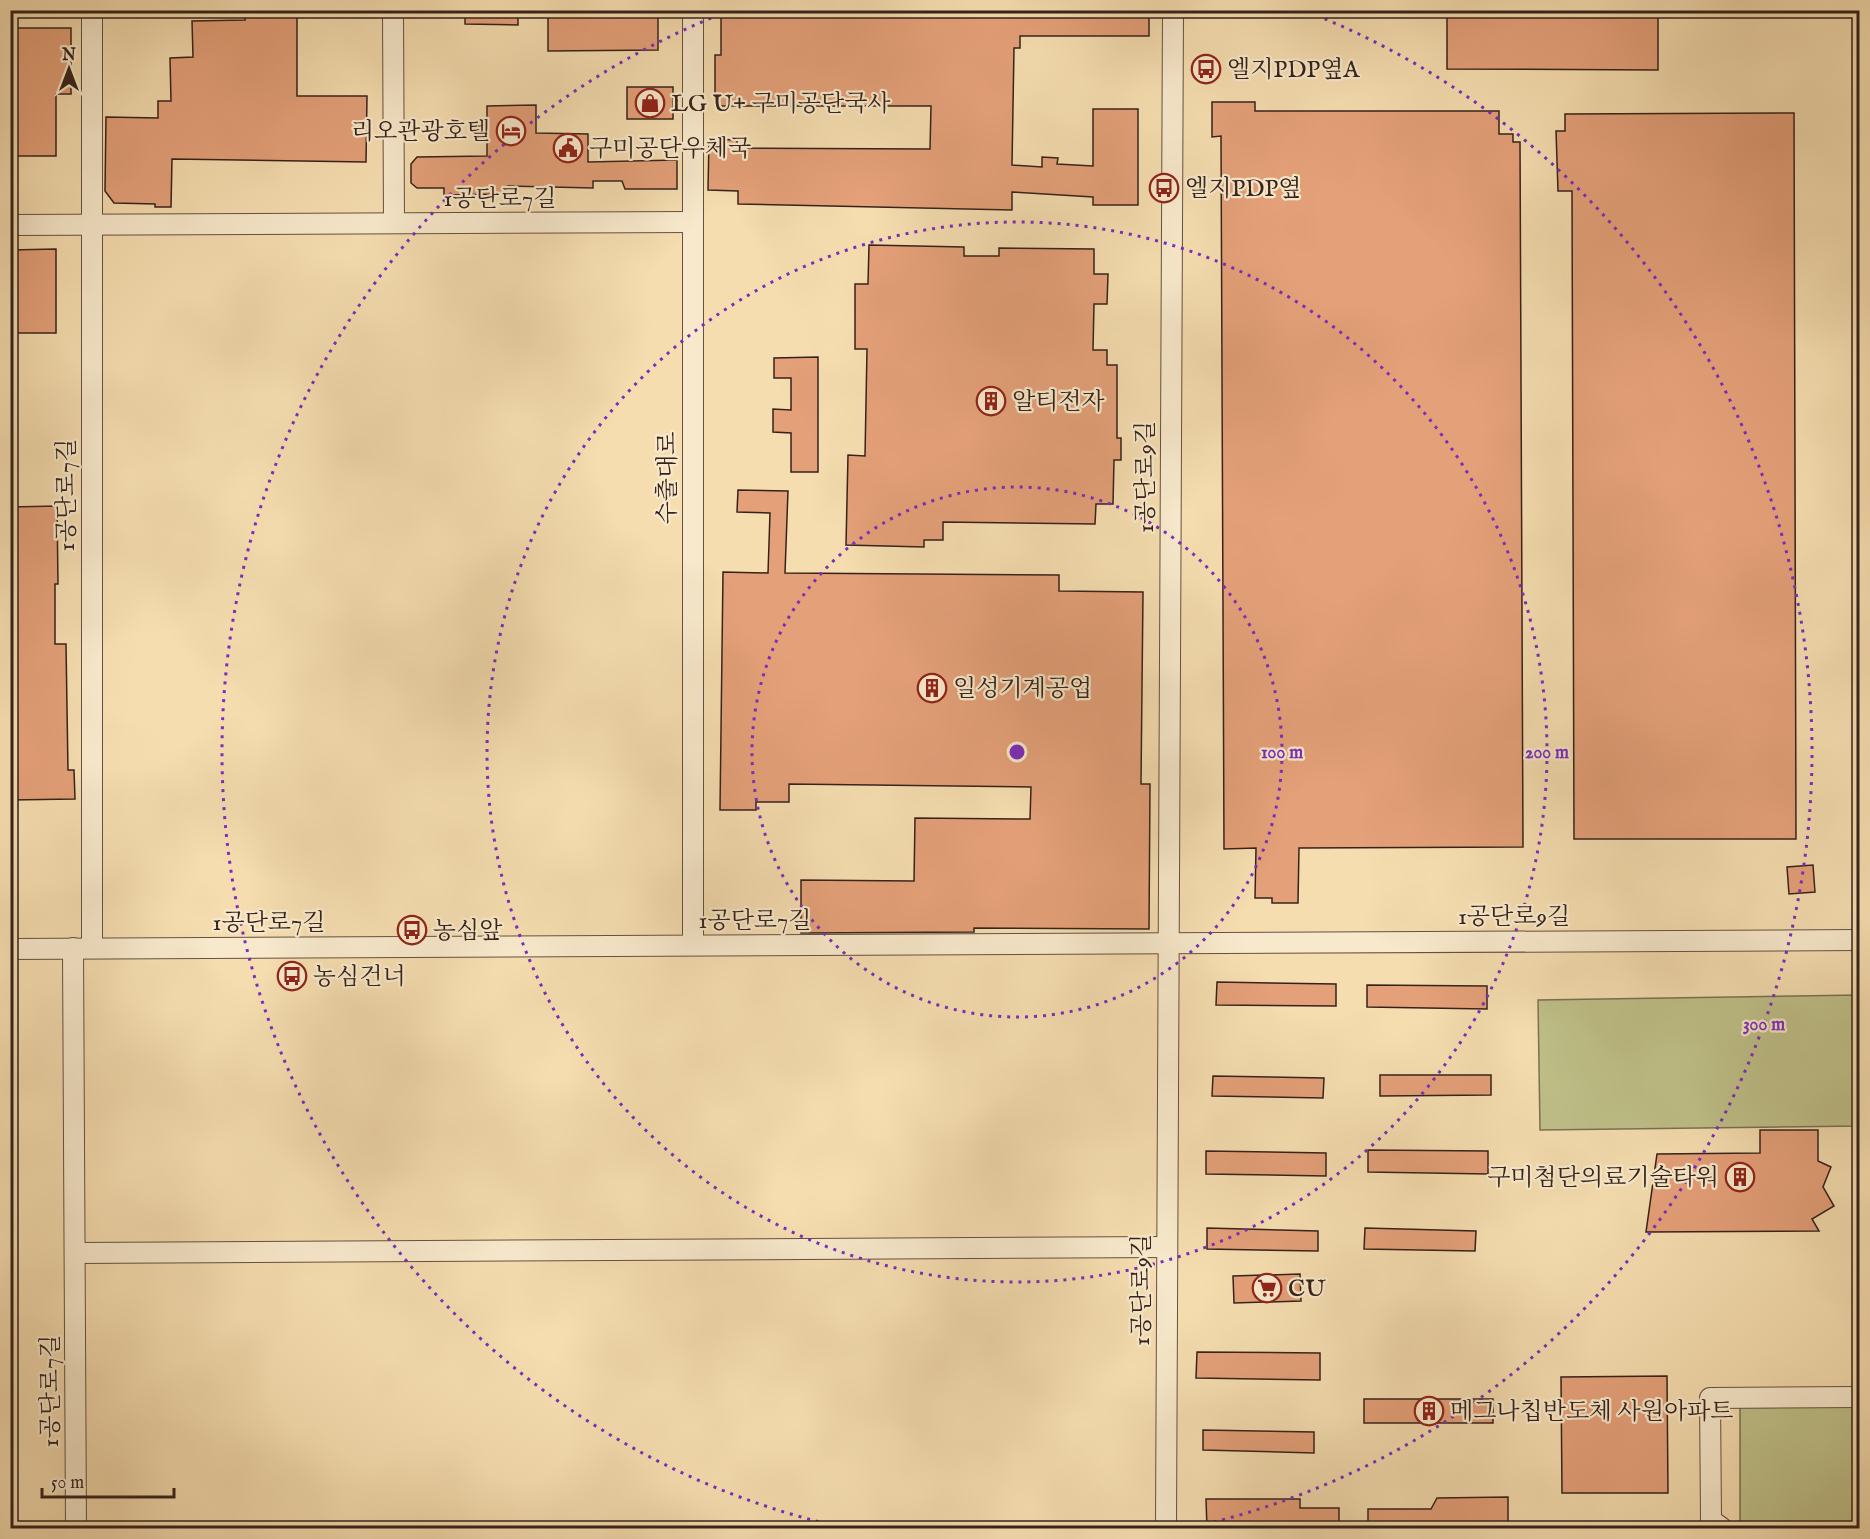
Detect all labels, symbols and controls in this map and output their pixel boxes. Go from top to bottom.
north arrow [39,39,99,99]
text: N [61,46,76,66]
bus stop icon: 엘지PDP옆A [1190,53,1222,85]
place label: 엘지PDP옆A [1227,55,1360,86]
shop icon: LG U+ 구미공단국사 [634,87,666,119]
place label: LG U+ 구미공단국사 [671,89,891,120]
hotel icon: 리오관광호텔 [495,115,527,147]
place label: 리오관광호텔 [351,117,490,148]
public building icon: 구미공단우체국 [552,132,584,164]
place label: 구미공단우체국 [589,134,751,165]
bus stop icon: 엘지PDP옆 [1148,172,1180,204]
place label: 엘지PDP옆 [1185,174,1301,205]
street label: 1공단로7길 [444,184,556,215]
building icon: 알티전자 [975,385,1007,417]
place label: 알티전자 [1012,387,1105,418]
street label: 1공단로9길 [1131,421,1162,533]
street label: 수출대로 [653,432,684,524]
street label: 1공단로7길 [52,439,83,551]
building icon: 일성기계공업 [916,672,948,704]
place label: 일성기계공업 [953,674,1092,705]
centre of rings [1007,742,1027,762]
text: 100 m [1261,742,1303,765]
text: 200 m [1525,742,1569,765]
street label: 1공단로9길 [1458,902,1570,933]
street label: 1공단로7길 [699,906,811,937]
street label: 1공단로7길 [213,908,325,939]
bus stop icon: 농심앞 [396,914,428,946]
place label: 농심앞 [433,916,503,947]
bus stop icon: 농심건너 [276,960,308,992]
place label: 농심건너 [313,962,406,993]
text: 300 m [1743,1014,1785,1037]
building icon: 구미첨단의료기술타워 [1724,1161,1756,1193]
place label: 구미첨단의료기술타워 [1487,1163,1719,1194]
street label: 1공단로9길 [1127,1234,1158,1346]
supermarket icon: CU [1251,1272,1283,1304]
place label: CU [1288,1274,1326,1305]
street label: 1공단로7길 [36,1335,67,1447]
building icon: 메그나칩반도체 사원아파트 [1413,1395,1445,1427]
place label: 메그나칩반도체 사원아파트 [1450,1397,1733,1428]
scale bar [42,1461,174,1499]
text: 50 m [51,1472,84,1495]

